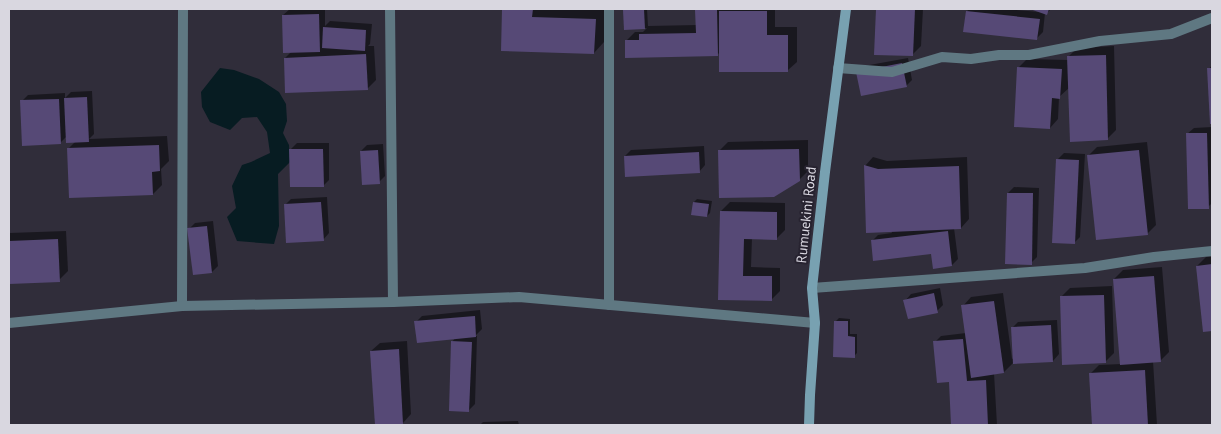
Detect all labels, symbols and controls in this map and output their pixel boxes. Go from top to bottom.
street label: Rumuekini Road [792,166,820,264]

